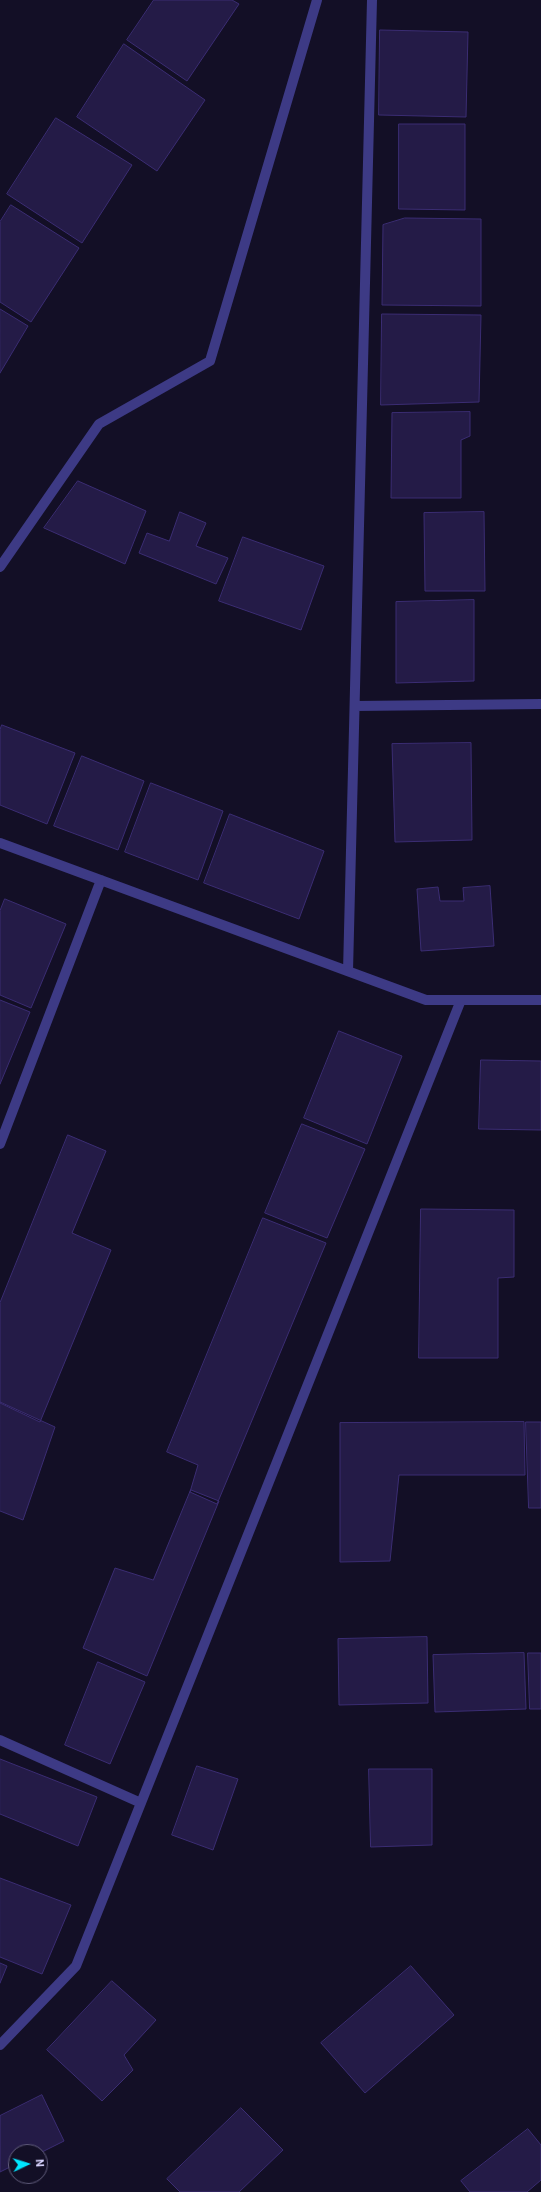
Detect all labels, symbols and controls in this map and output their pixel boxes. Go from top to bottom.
north arrow [8,2144,48,2184]
text: N [33,2159,46,2168]

